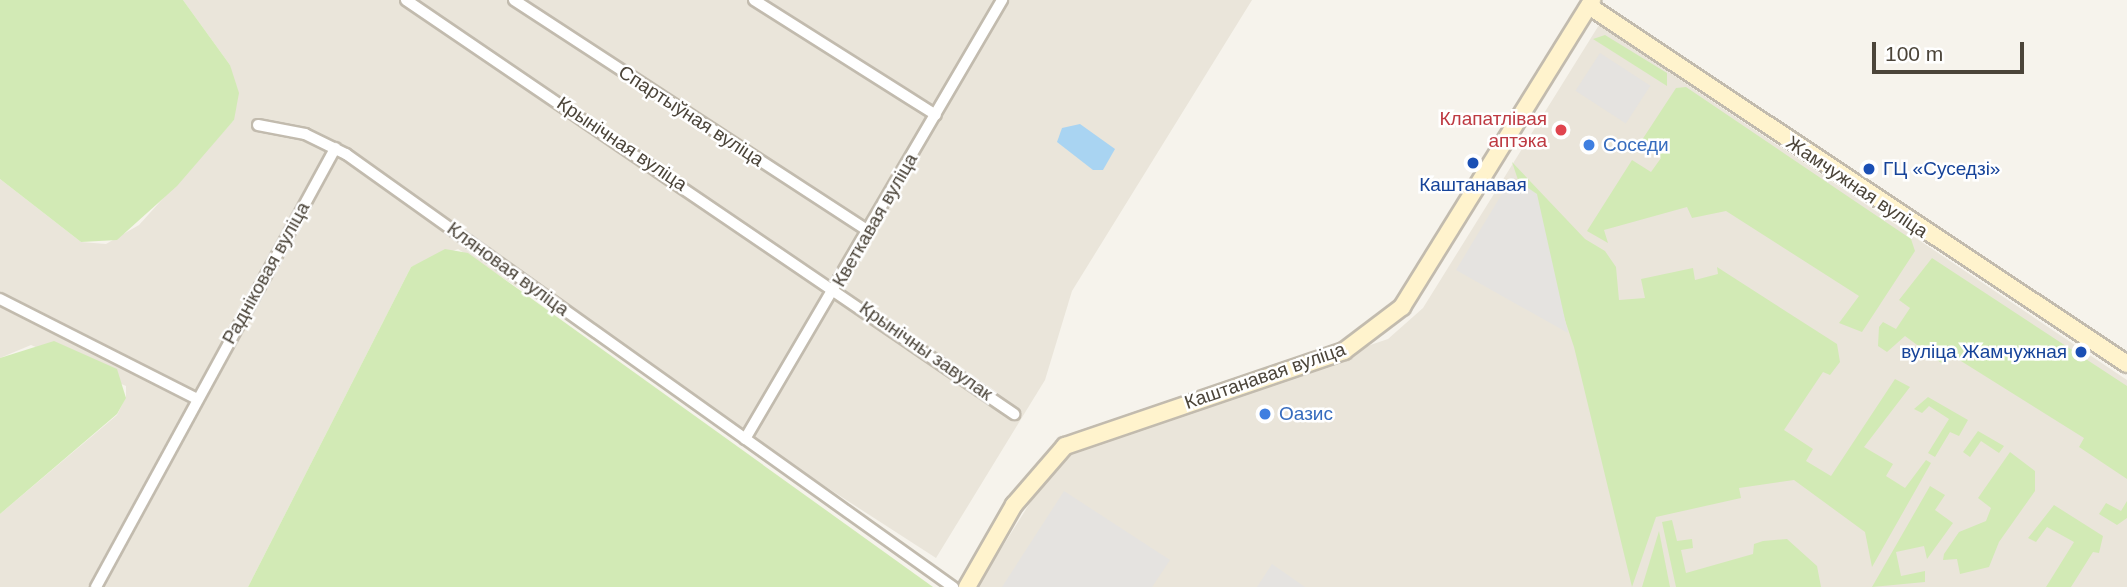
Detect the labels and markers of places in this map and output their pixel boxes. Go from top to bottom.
place label: Клапатлівая аптэка [1440,108,1547,152]
marker: Клапатлівая аптэка [1553,122,1569,138]
place label: Соседи [1603,134,1669,156]
marker: Соседи [1581,137,1597,153]
marker: Каштанавая [1465,155,1481,171]
place label: ГЦ «Суседзі» [1883,158,2000,180]
marker: ГЦ «Суседзі» [1861,161,1877,177]
place label: Каштанавая [1419,174,1527,196]
place label: вуліца Жамчужная [1901,341,2067,363]
marker: вуліца Жамчужная [2073,344,2089,360]
place label: Оазис [1279,403,1333,425]
marker: Оазис [1257,406,1273,422]

